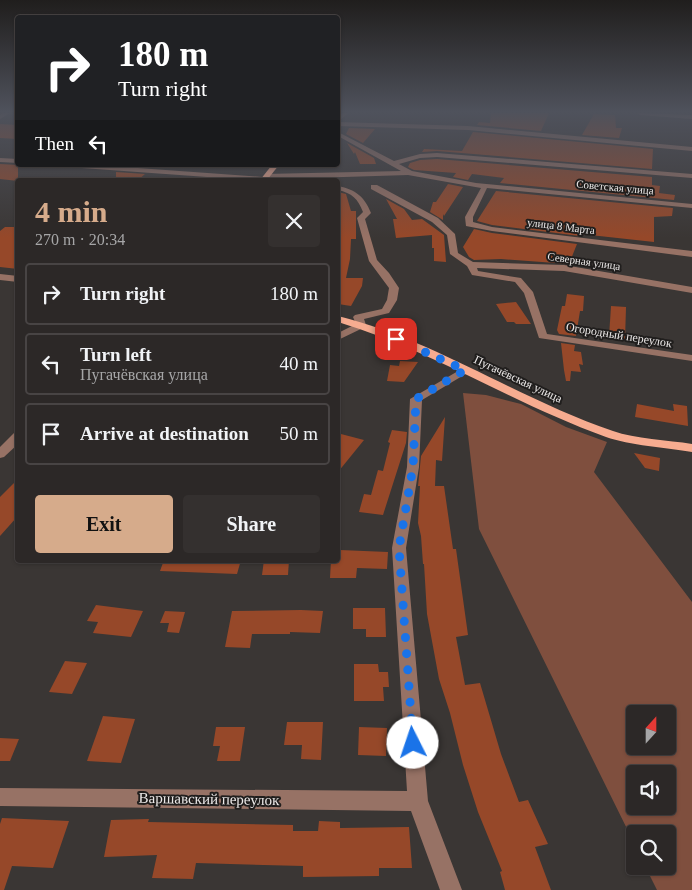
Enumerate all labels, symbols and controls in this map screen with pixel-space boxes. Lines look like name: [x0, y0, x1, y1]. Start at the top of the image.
icon: right: [35, 35, 100, 100]
text: 180 m: [118, 35, 208, 74]
text: Turn right: [118, 76, 207, 101]
icon: left: [84, 130, 112, 158]
text: Then: [35, 133, 74, 154]
street label: Советская улица: [576, 178, 654, 196]
text: 4 min: [35, 195, 108, 228]
button: close: [268, 195, 320, 247]
street label: улица 8 Марта: [527, 216, 596, 236]
text: 270 m · 20:34: [35, 231, 125, 248]
street label: Северная улица: [547, 250, 621, 272]
icon: right: [37, 280, 65, 308]
text: Turn right: [80, 283, 165, 304]
text: 180 m: [270, 283, 318, 304]
pin: [375, 318, 417, 360]
street label: Огородный переулок: [565, 320, 673, 350]
icon: arrive: [382, 325, 410, 353]
text: Turn left: [80, 344, 152, 365]
icon: left: [37, 350, 65, 378]
street label: Пугачёвская улица: [472, 352, 565, 406]
text: 40 m: [279, 353, 318, 374]
text: Пугачёвская улица: [80, 366, 208, 383]
icon: arrive: [37, 420, 65, 448]
text: Arrive at destination: [80, 423, 249, 444]
text: 50 m: [279, 423, 318, 444]
button: Exit: [35, 495, 173, 553]
button: Share: [183, 495, 320, 553]
north arrow: [626, 705, 676, 755]
map controls: [626, 705, 676, 875]
position arrow: [386, 716, 438, 768]
button: sound: [626, 765, 676, 815]
street label: Варшавский переулок: [139, 790, 280, 808]
button: search: [626, 825, 676, 875]

